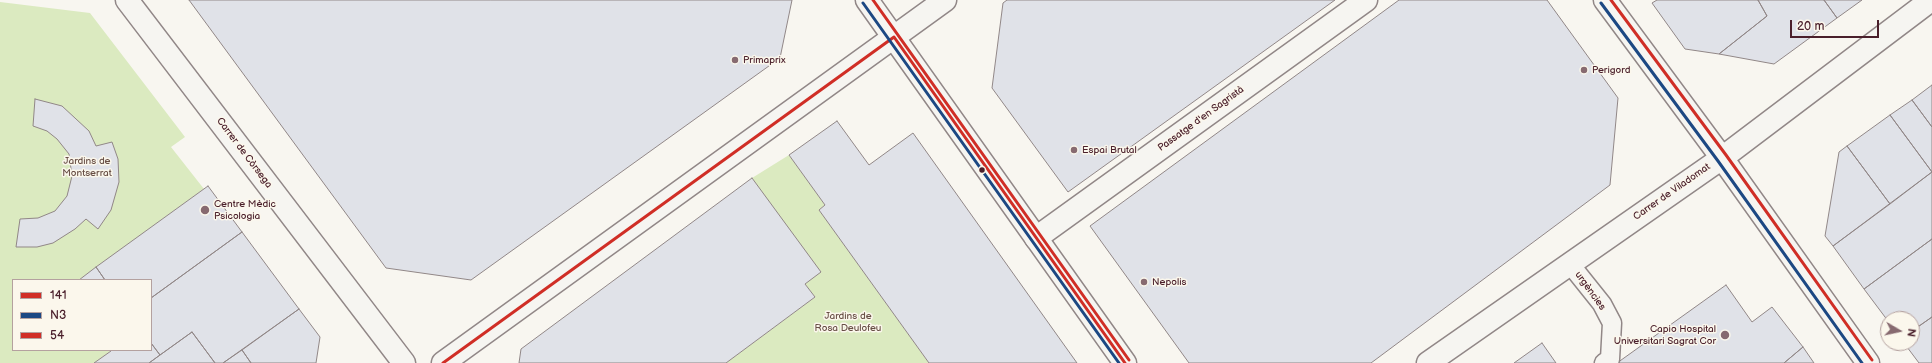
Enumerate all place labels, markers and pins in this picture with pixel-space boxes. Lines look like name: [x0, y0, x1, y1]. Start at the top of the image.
place label: Primaprix: [743, 54, 786, 66]
marker: Primaprix: [730, 55, 740, 65]
place label: Perigord: [1592, 64, 1630, 76]
marker: Perigord: [1579, 65, 1589, 75]
place label: Espai Brutal: [1082, 144, 1137, 156]
marker: Espai Brutal: [1069, 145, 1079, 155]
unlabelled marker: [977, 165, 987, 175]
place label: Centre Mèdic Psicologia: [214, 198, 276, 222]
marker: Centre Mèdic Psicologia: [199, 204, 211, 216]
place label: Nepolis: [1152, 276, 1186, 288]
marker: Nepolis: [1139, 277, 1149, 287]
place label: Capio Hospital Universitari Sagrat Cor: [1614, 323, 1716, 346]
marker: Capio Hospital Universitari Sagrat Cor: [1719, 329, 1731, 341]

